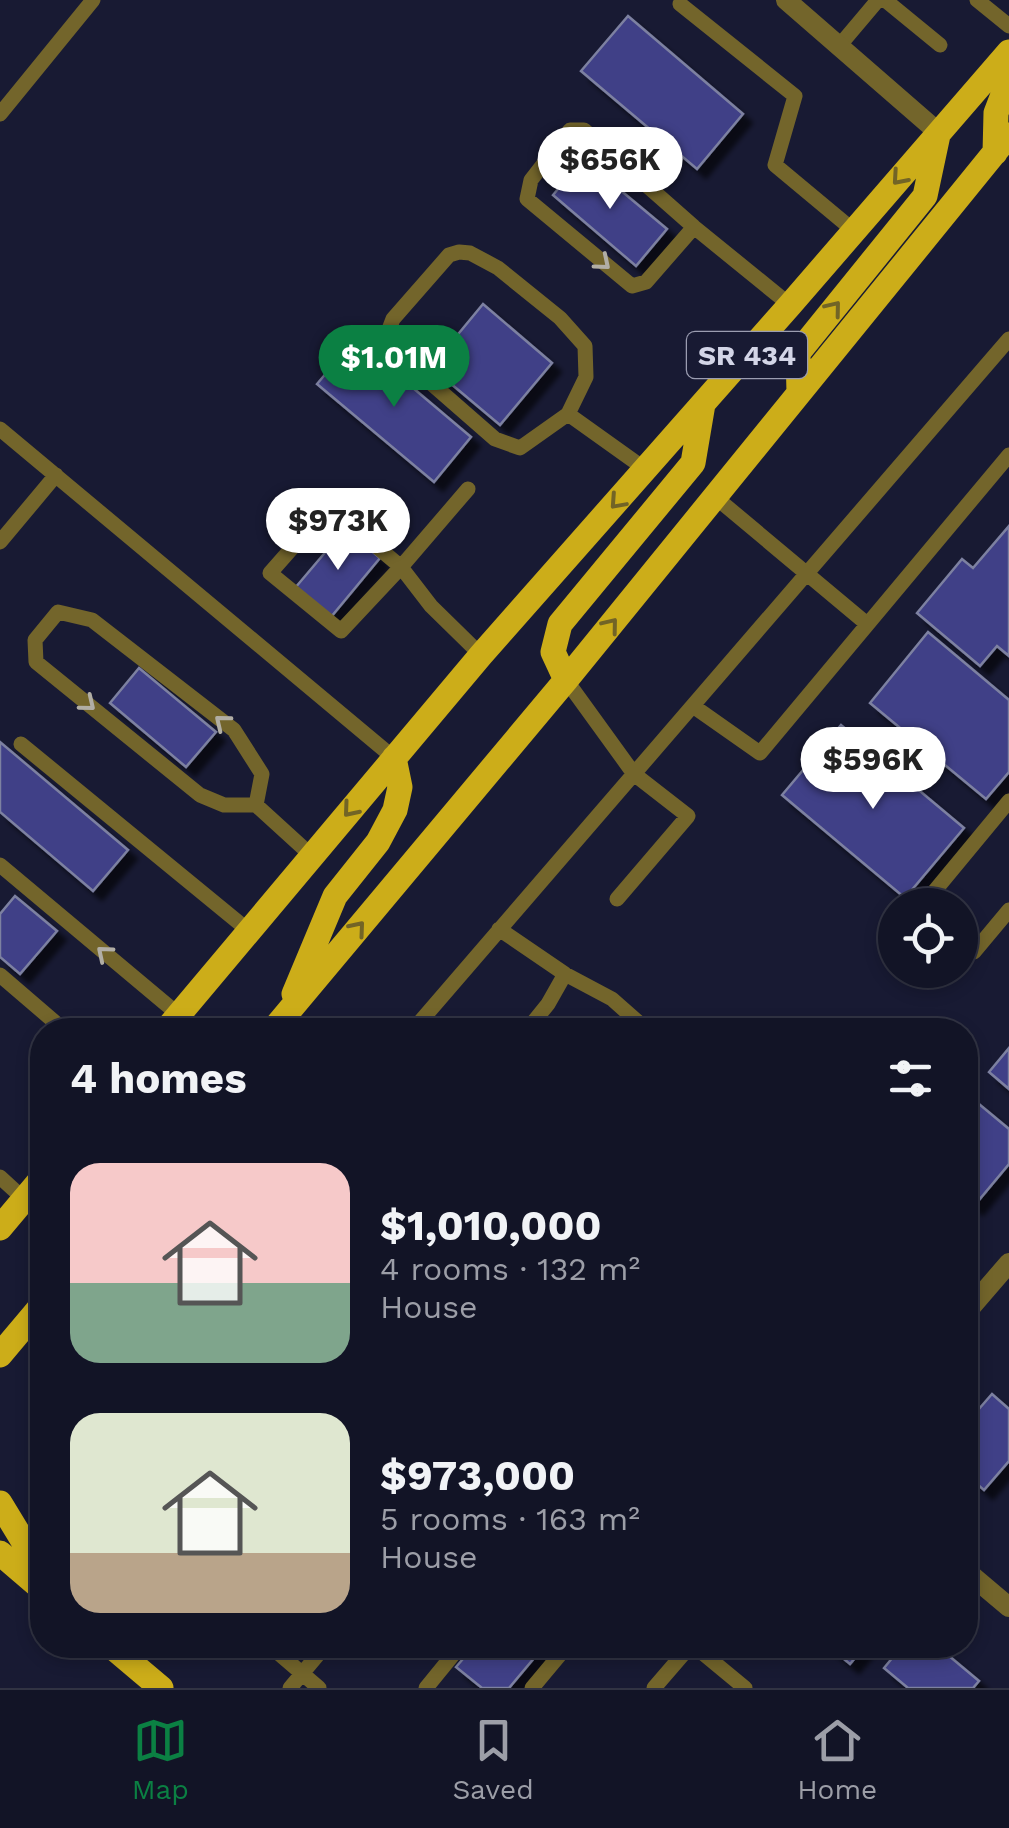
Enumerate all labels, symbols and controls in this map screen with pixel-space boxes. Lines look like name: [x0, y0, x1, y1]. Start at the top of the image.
pin: $656K: [540, 127, 680, 212]
text: $656K: [560, 140, 660, 178]
one-way arrow: [893, 166, 911, 185]
one-way arrow: [592, 251, 610, 269]
one-way arrow: [822, 302, 840, 320]
pin: $1.01M: [313, 325, 475, 410]
road number: SR 434: [687, 332, 807, 378]
text: $1.01M: [341, 338, 447, 376]
pin: $973K: [268, 488, 408, 573]
one-way arrow: [610, 490, 628, 509]
text: $973K: [288, 501, 388, 539]
one-way arrow: [599, 618, 617, 636]
one-way arrow: [77, 692, 95, 710]
one-way arrow: [216, 716, 234, 734]
pin: $596K: [803, 727, 943, 812]
text: $596K: [823, 740, 923, 778]
one-way arrow: [344, 799, 362, 817]
map controls: [878, 888, 978, 988]
button: locate: [878, 888, 978, 988]
one-way arrow: [346, 922, 364, 940]
one-way arrow: [98, 946, 116, 964]
icon: filters: [883, 1051, 938, 1106]
text: 4 homes: [70, 1054, 247, 1103]
text: $1,010,000: [380, 1201, 602, 1250]
icon: home: [150, 1203, 270, 1323]
text: 4 rooms · 132 m²: [380, 1250, 640, 1288]
text: House: [380, 1288, 478, 1326]
text: $973,000: [380, 1451, 575, 1500]
icon: home: [150, 1453, 270, 1573]
text: 5 rooms · 163 m²: [380, 1500, 640, 1538]
text: House: [380, 1538, 478, 1576]
tab: Map: [132, 1713, 189, 1806]
tab: Saved: [452, 1713, 534, 1806]
tab: Home: [797, 1713, 877, 1806]

